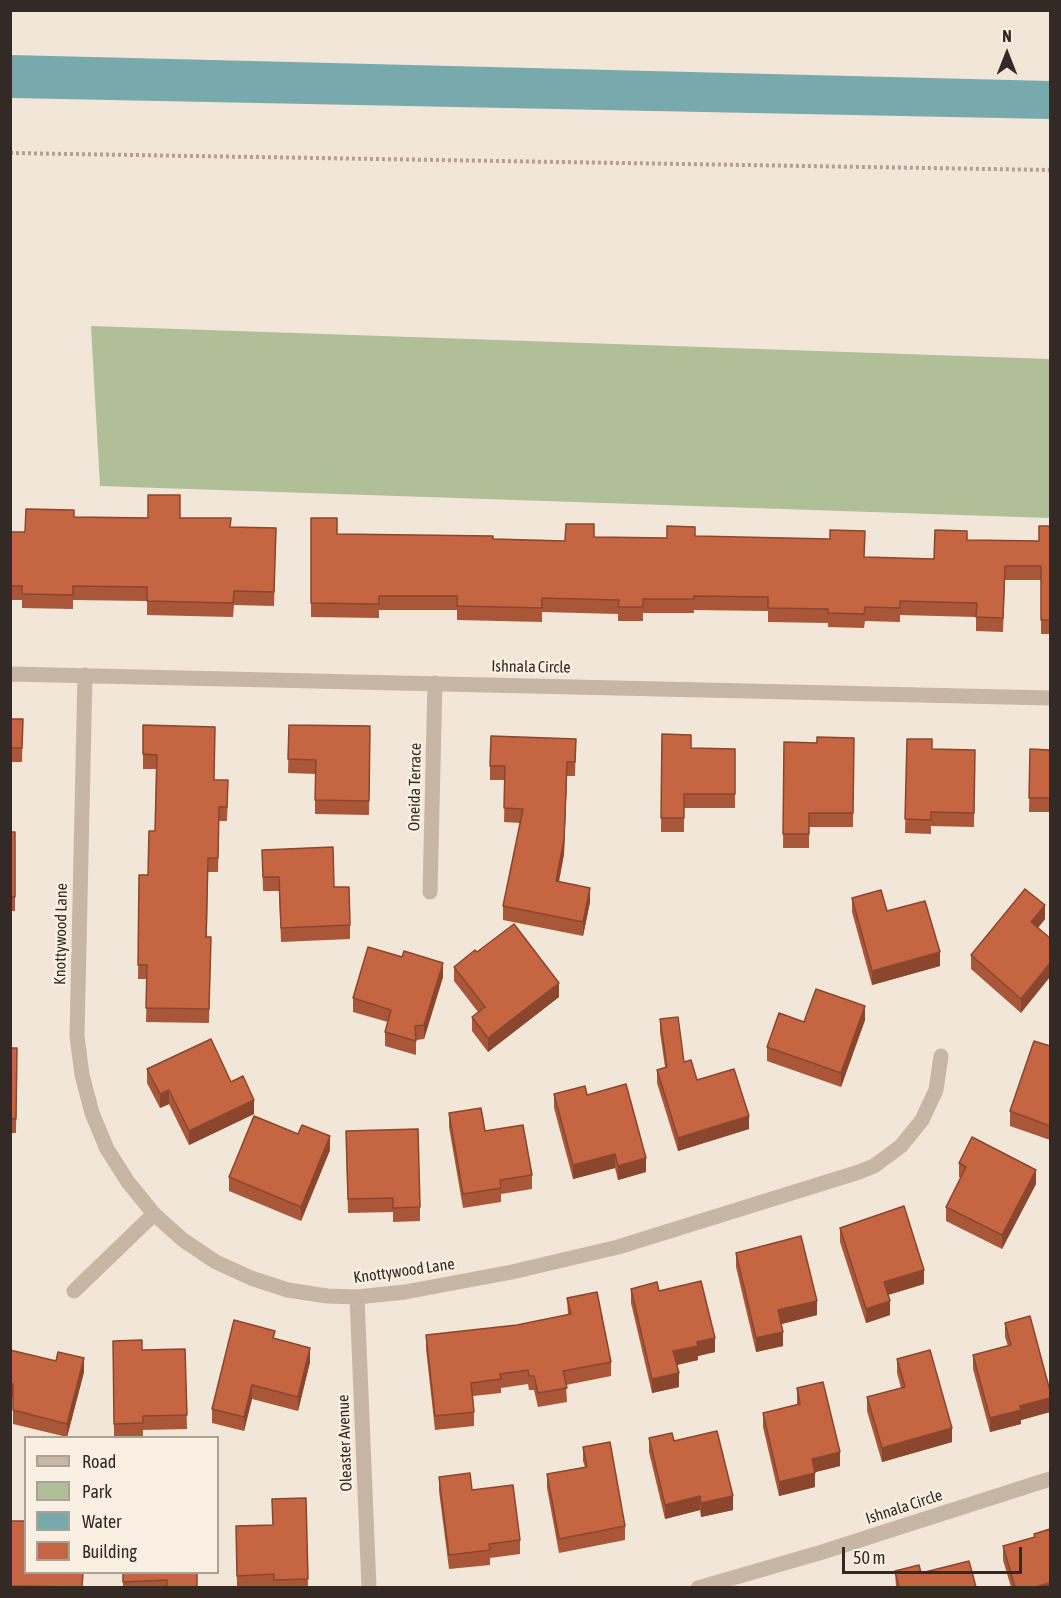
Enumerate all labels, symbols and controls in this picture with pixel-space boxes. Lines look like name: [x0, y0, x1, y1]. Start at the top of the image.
north arrow: [977, 24, 1037, 84]
text: N: [1002, 27, 1012, 45]
street label: Ishnala Circle: [491, 657, 571, 677]
street label: Oneida Terrace: [405, 743, 425, 831]
street label: Knottywood Lane: [51, 883, 71, 985]
street label: Knottywood Lane: [352, 1254, 456, 1288]
street label: Oleaster Avenue: [334, 1394, 356, 1492]
legend: [24, 1436, 219, 1574]
text: Road: [82, 1451, 116, 1472]
text: Park: [82, 1481, 112, 1502]
street label: Ishnala Circle: [863, 1486, 945, 1528]
text: Water: [82, 1511, 121, 1532]
scale bar: [845, 1535, 1025, 1573]
text: Building: [82, 1541, 137, 1562]
text: 50 m: [853, 1547, 885, 1568]

